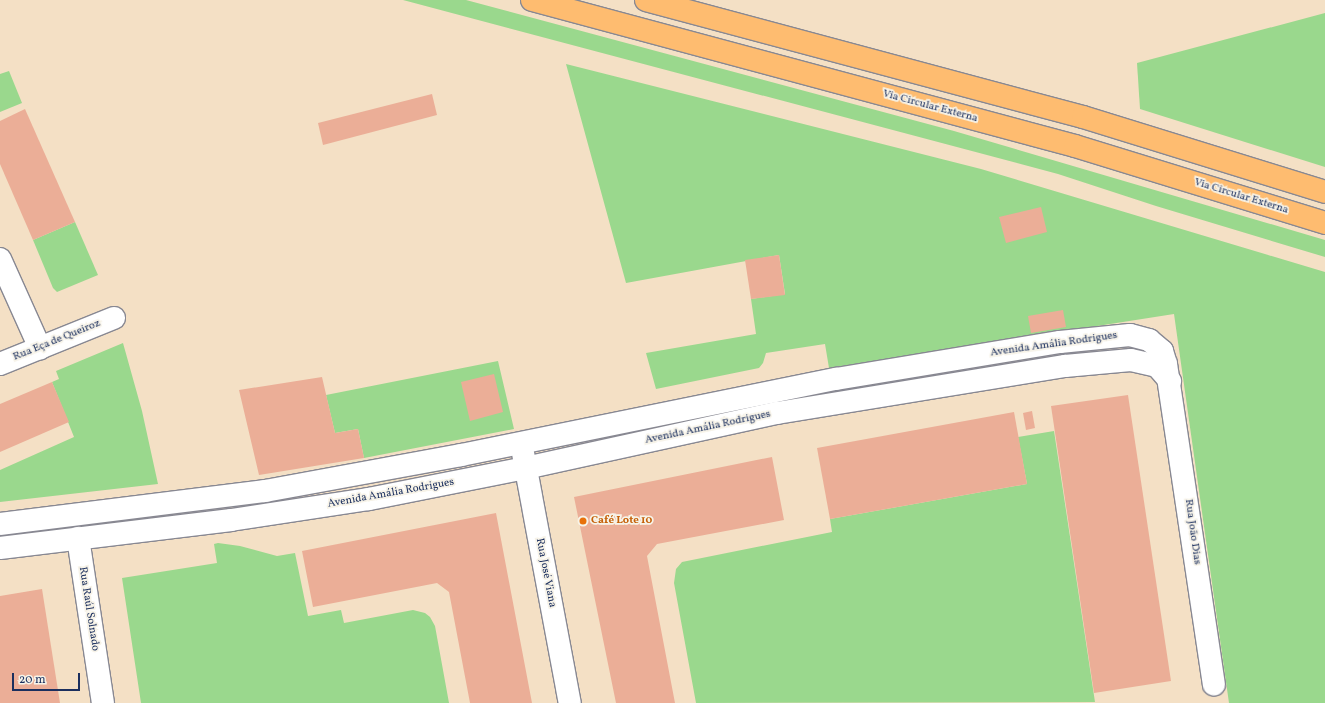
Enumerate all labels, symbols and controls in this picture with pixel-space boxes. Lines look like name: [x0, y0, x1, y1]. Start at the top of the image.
street label: Via Circular Externa: [881, 88, 979, 126]
street label: Via Circular Externa: [1192, 176, 1290, 218]
street label: Rua Eça de Queiroz: [11, 317, 103, 365]
street label: Avenida Amália Rodrigues: [990, 330, 1118, 360]
street label: Avenida Amália Rodrigues: [644, 408, 772, 448]
street label: Avenida Amália Rodrigues: [327, 476, 455, 512]
street label: Rua João Dias: [1181, 498, 1203, 566]
place label: Café Lote 10: [591, 514, 652, 528]
marker: Café Lote 10: [578, 516, 588, 526]
street label: Rua José Viana: [532, 537, 558, 609]
street label: Rua Raúl Solnado: [75, 566, 101, 652]
scale bar: [14, 665, 82, 691]
text: 20 m: [19, 672, 46, 688]

